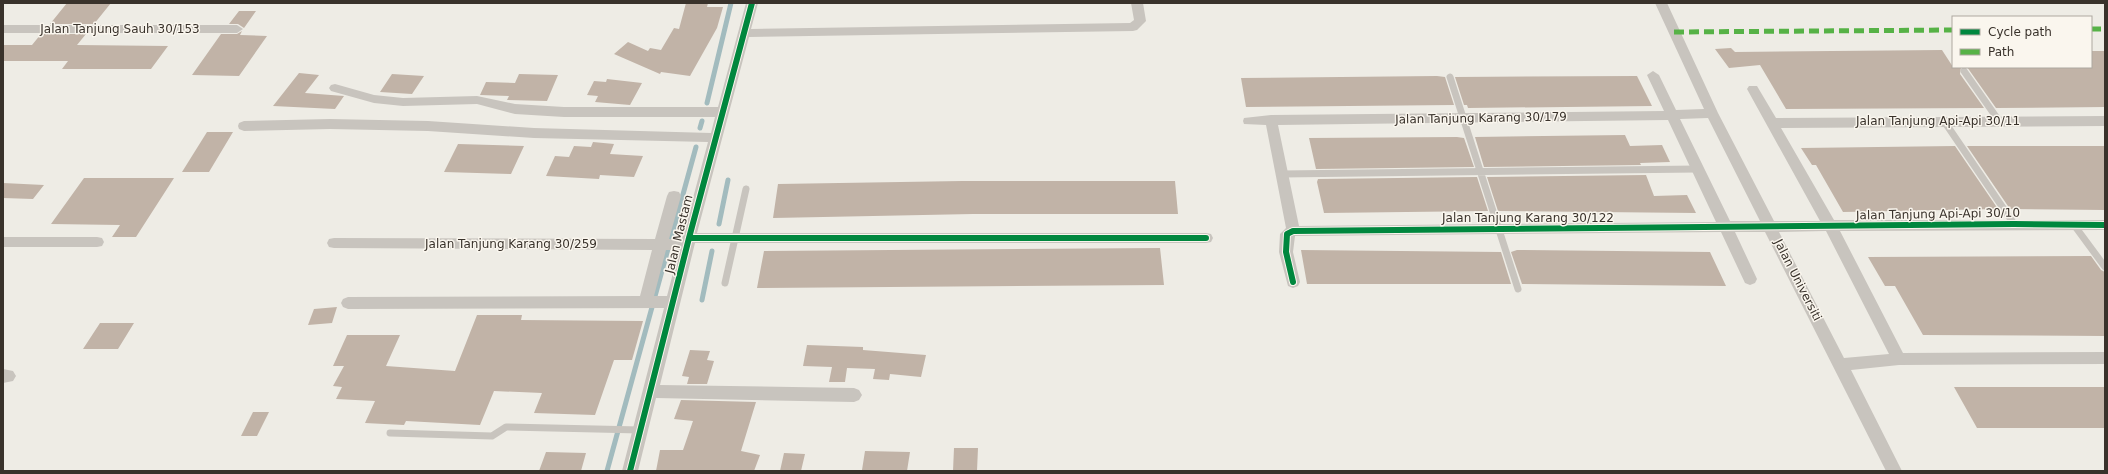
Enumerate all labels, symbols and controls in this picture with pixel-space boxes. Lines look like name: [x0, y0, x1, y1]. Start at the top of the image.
legend: [1952, 16, 2092, 68]
street label: Jalan Tanjung Sauh 30/153: [39, 22, 200, 36]
text: Cycle path: [1988, 25, 2052, 39]
text: Path: [1988, 45, 2014, 59]
street label: Jalan Tanjung Karang 30/179: [1394, 110, 1567, 127]
street label: Jalan Tanjung Api-Api 30/11: [1855, 114, 2020, 128]
street label: Jalan Mastam: [662, 193, 696, 276]
street label: Jalan Tanjung Api-Api 30/10: [1855, 206, 2020, 222]
street label: Jalan Tanjung Karang 30/122: [1441, 211, 1614, 225]
street label: Jalan Universiti: [1771, 236, 1825, 323]
street label: Jalan Tanjung Karang 30/259: [424, 237, 597, 251]

